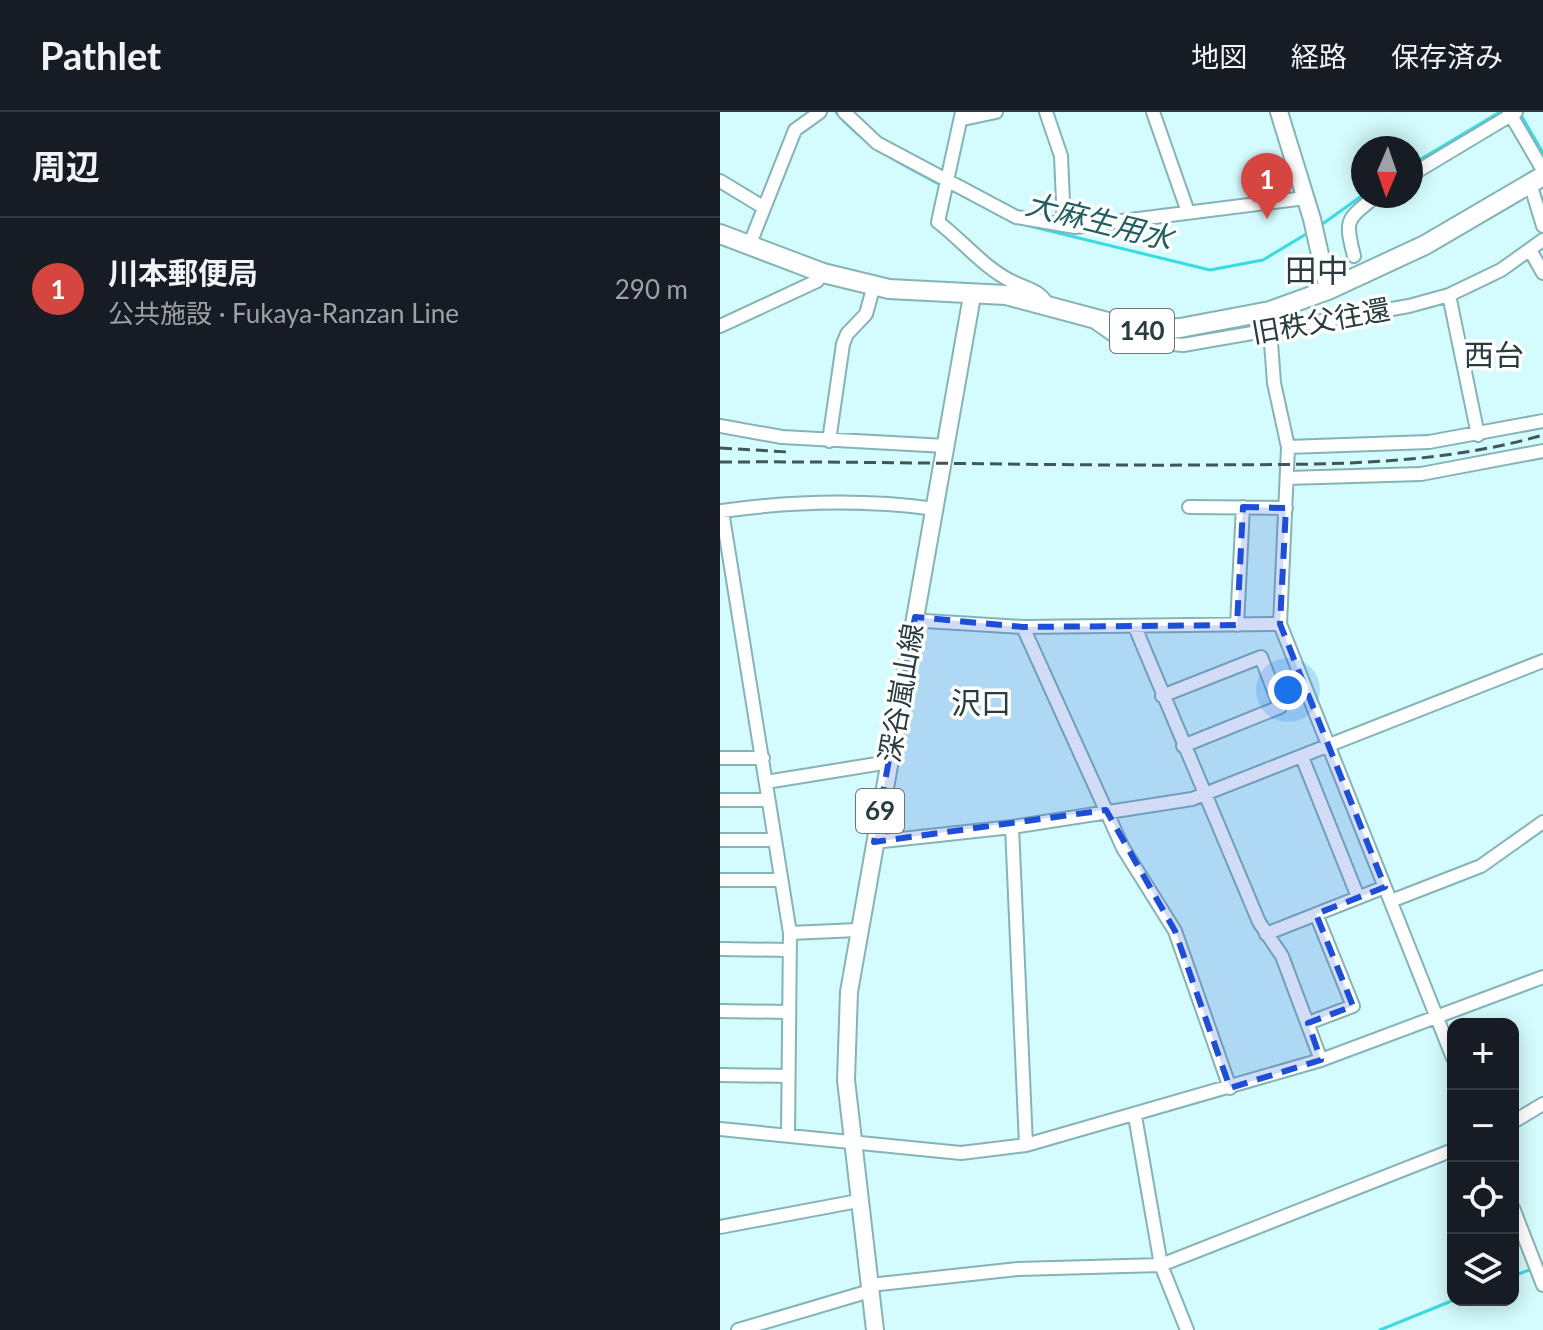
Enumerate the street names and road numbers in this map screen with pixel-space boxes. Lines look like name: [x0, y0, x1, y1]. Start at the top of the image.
street label: 旧秩父往還: [1249, 291, 1393, 349]
road number: 140: [1110, 309, 1174, 353]
street label: 深谷嵐山線: [871, 621, 929, 765]
road number: 69: [856, 789, 904, 833]

